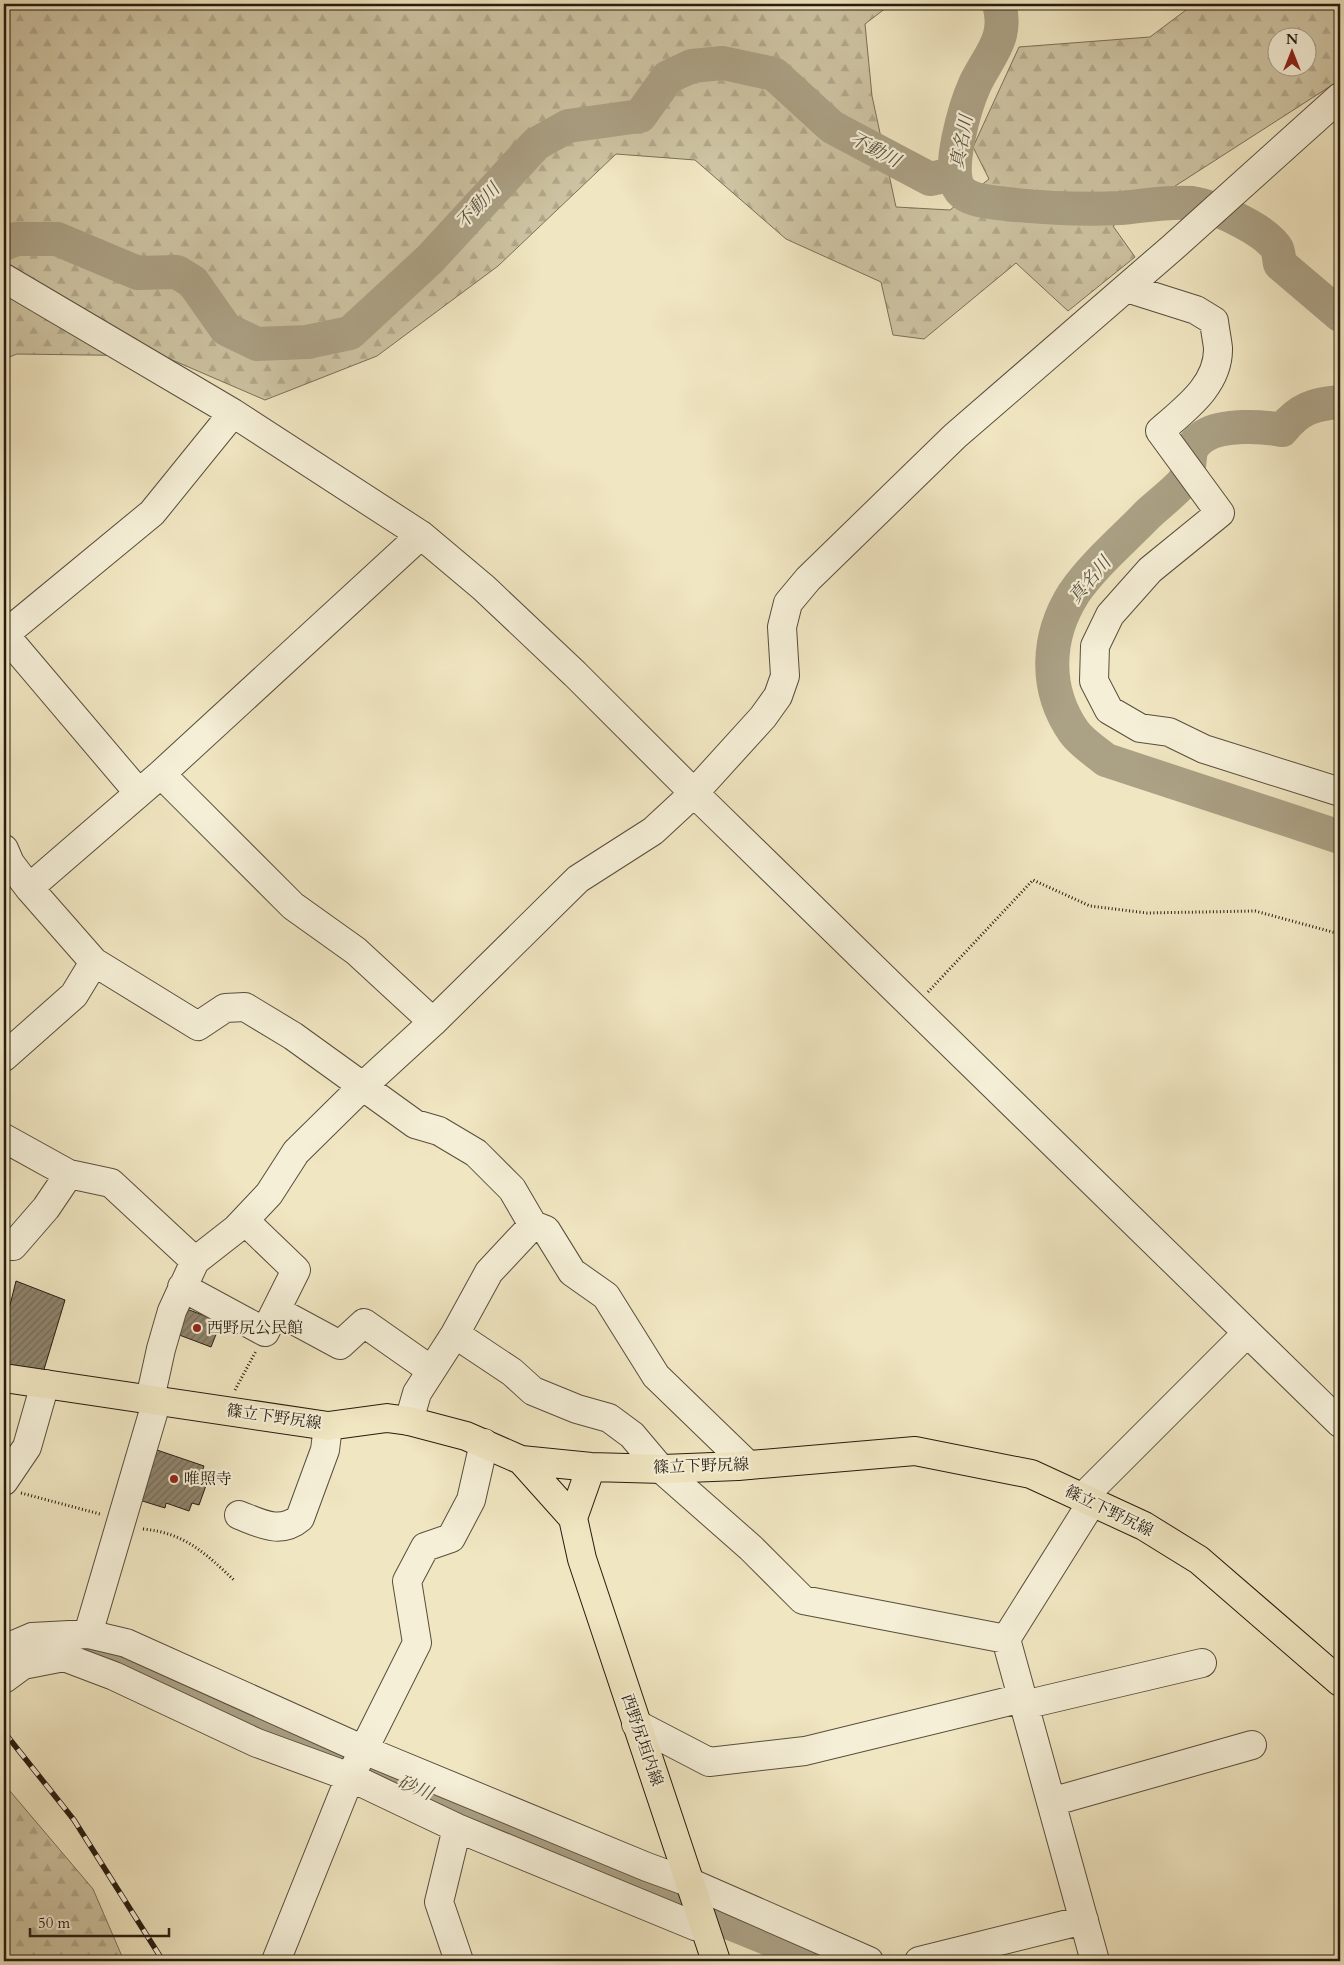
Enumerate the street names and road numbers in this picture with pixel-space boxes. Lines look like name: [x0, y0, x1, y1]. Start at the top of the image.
street label: 篠立下野尻線: [225, 1399, 323, 1435]
street label: 篠立下野尻線: [653, 1453, 749, 1479]
street label: 篠立下野尻線: [1061, 1480, 1157, 1542]
street label: 西野尻垣内線: [616, 1691, 668, 1789]

